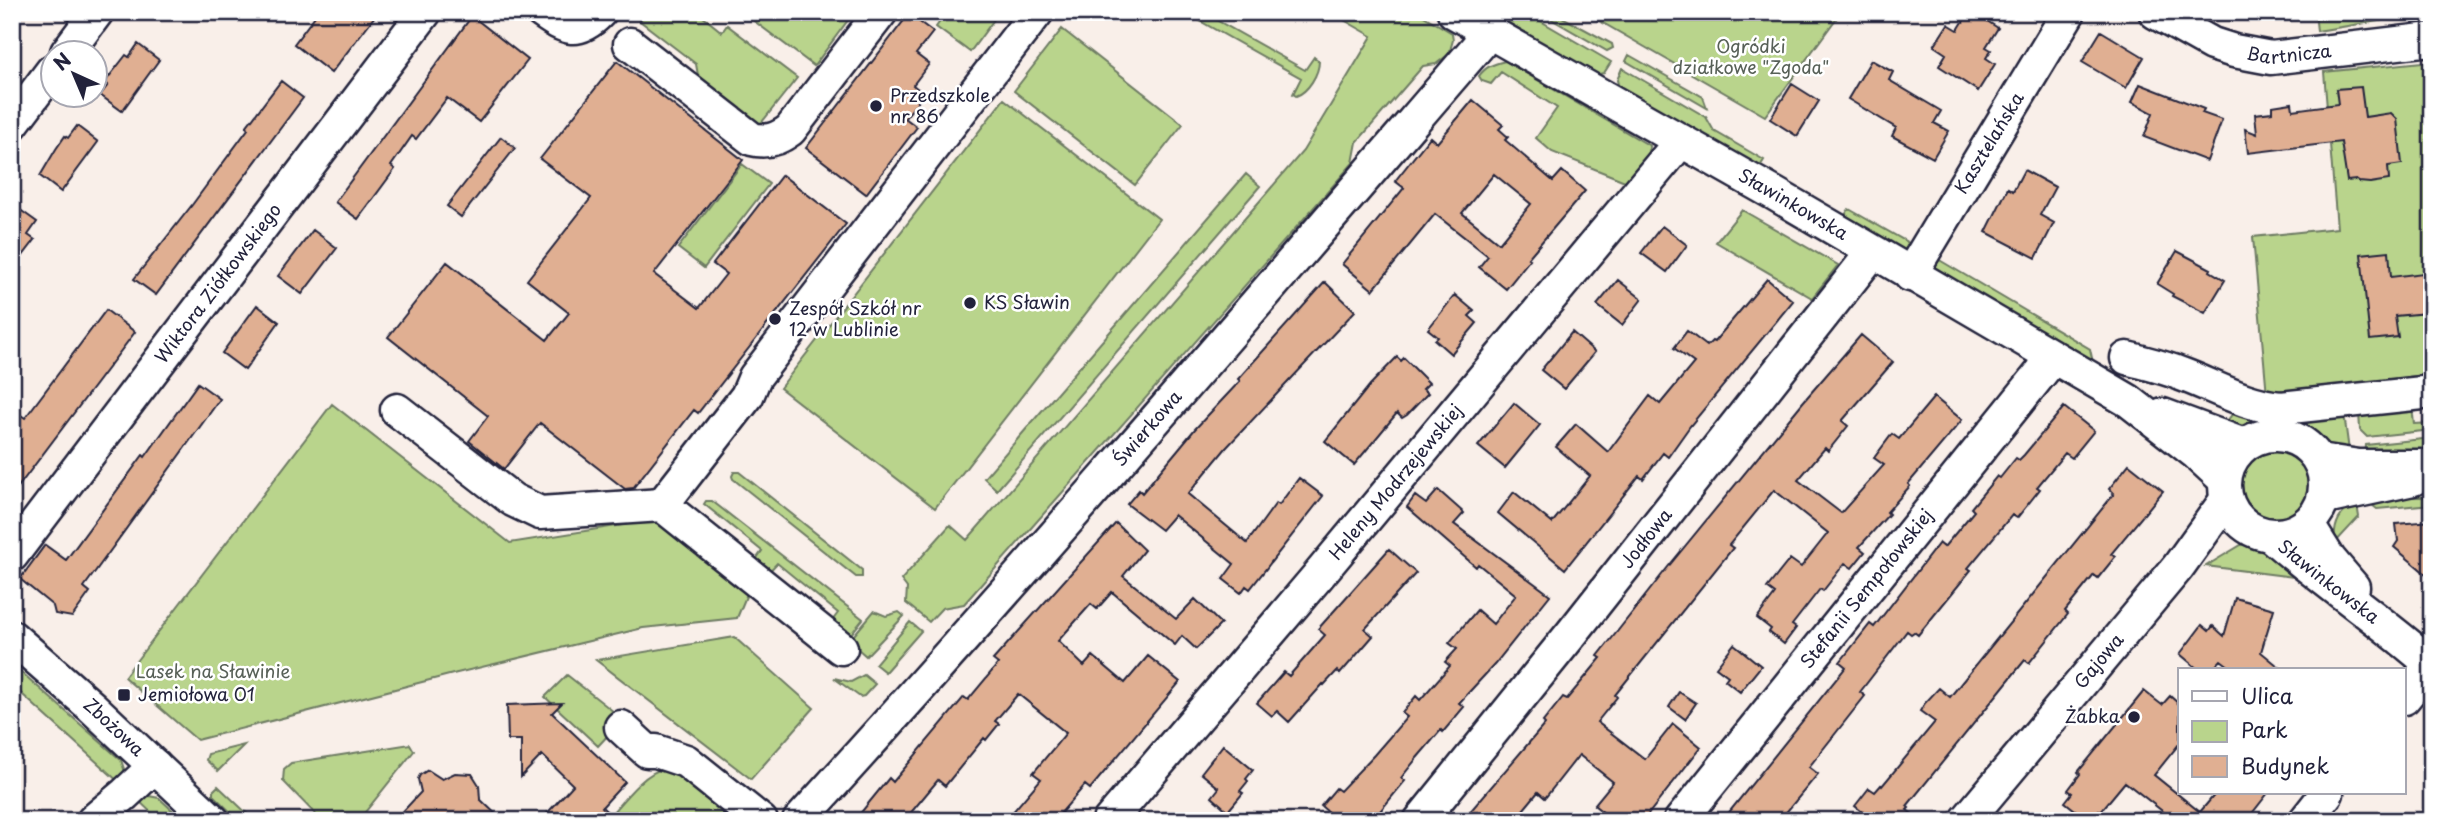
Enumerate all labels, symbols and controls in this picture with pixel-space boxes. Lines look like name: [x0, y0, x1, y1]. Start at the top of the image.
park label: Ogródki działkowe "Zgoda": [1673, 32, 1829, 80]
street label: Bartnicza: [2244, 36, 2333, 70]
north arrow: [38, 38, 108, 108]
text: N: [46, 46, 77, 76]
place label: Przedszkole nr 86: [890, 81, 990, 129]
street label: Kasztelańska: [1947, 86, 2030, 199]
marker: Przedszkole nr 86: [868, 98, 884, 114]
street label: Sławinkowska: [1734, 161, 1854, 246]
street label: Wiktora Ziółkowskiego: [147, 197, 287, 368]
place label: KS Sławin: [984, 288, 1070, 315]
place label: Zespół Szkół nr 12 w Lublinie: [789, 294, 922, 342]
marker: KS Sławin: [962, 295, 978, 311]
marker: Zespół Szkół nr 12 w Lublinie: [767, 311, 783, 327]
street label: Świerkowa: [1106, 383, 1188, 472]
street label: Heleny Modrzejewskiej: [1322, 397, 1468, 565]
street label: Jodłowa: [1613, 501, 1678, 573]
street label: Stefanii Sempołowskiej: [1793, 502, 1939, 674]
street label: Sławinkowska: [2273, 532, 2387, 630]
street label: Gajowa: [2067, 626, 2130, 694]
park label: Lasek na Sławinie: [136, 657, 290, 684]
legend: [2178, 668, 2406, 794]
text: Ulica: [2241, 679, 2294, 711]
place label: Jemiołowa 01: [138, 680, 255, 707]
marker: Jemiołowa 01: [116, 687, 132, 703]
street label: Zbożowa: [78, 691, 152, 762]
place label: Żabka: [2065, 702, 2121, 729]
marker: Żabka: [2126, 709, 2142, 725]
text: Park: [2241, 713, 2288, 745]
text: Budynek: [2241, 749, 2330, 781]

